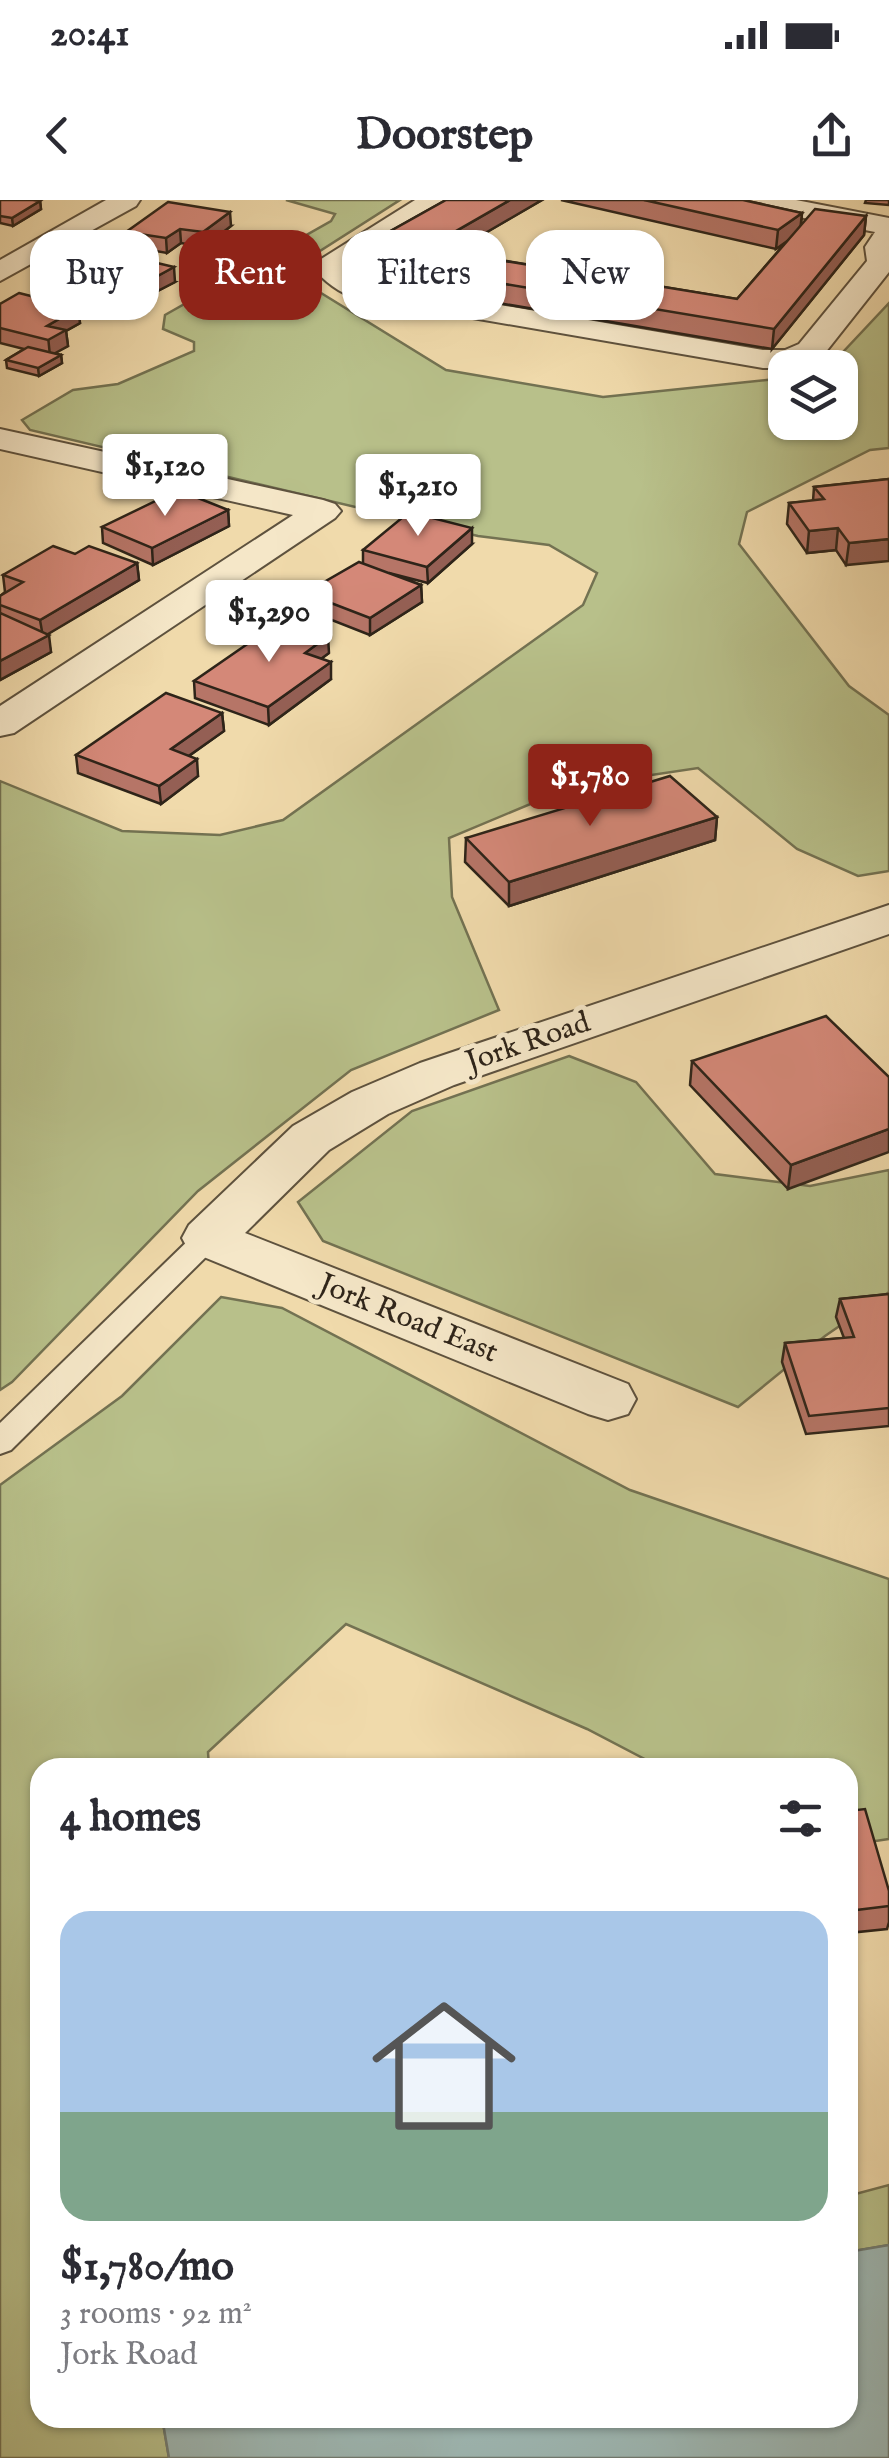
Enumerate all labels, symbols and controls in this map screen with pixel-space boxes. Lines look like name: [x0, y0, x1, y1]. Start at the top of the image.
text: 20:41: [50, 11, 129, 59]
text: Doorstep: [356, 107, 533, 164]
icon: back: [30, 108, 85, 163]
icon: share: [804, 108, 859, 163]
chip: Buy: [30, 230, 159, 320]
chip: Rent: [179, 230, 322, 320]
chip: Filters: [342, 230, 506, 320]
chip: New: [526, 230, 664, 320]
map controls: [768, 350, 858, 440]
button: layers: [768, 350, 858, 440]
pin: $1,120: [84, 434, 246, 519]
text: $1,120: [125, 446, 205, 487]
pin: $1,210: [337, 454, 499, 539]
text: $1,210: [378, 466, 458, 507]
pin: $1,290: [188, 580, 350, 665]
text: $1,290: [228, 592, 310, 633]
pin: $1,780: [509, 744, 671, 829]
text: $1,780: [550, 756, 630, 797]
street label: Jork Road: [458, 1004, 596, 1083]
street label: Jork Road East: [310, 1265, 503, 1372]
icon: filters: [773, 1791, 828, 1846]
text: 4 homes: [60, 1792, 201, 1845]
icon: home: [354, 1976, 534, 2156]
text: $1,780/mo: [60, 2241, 234, 2294]
text: 3 rooms · 92 m²: [60, 2294, 252, 2335]
text: Jork Road: [60, 2335, 197, 2376]

